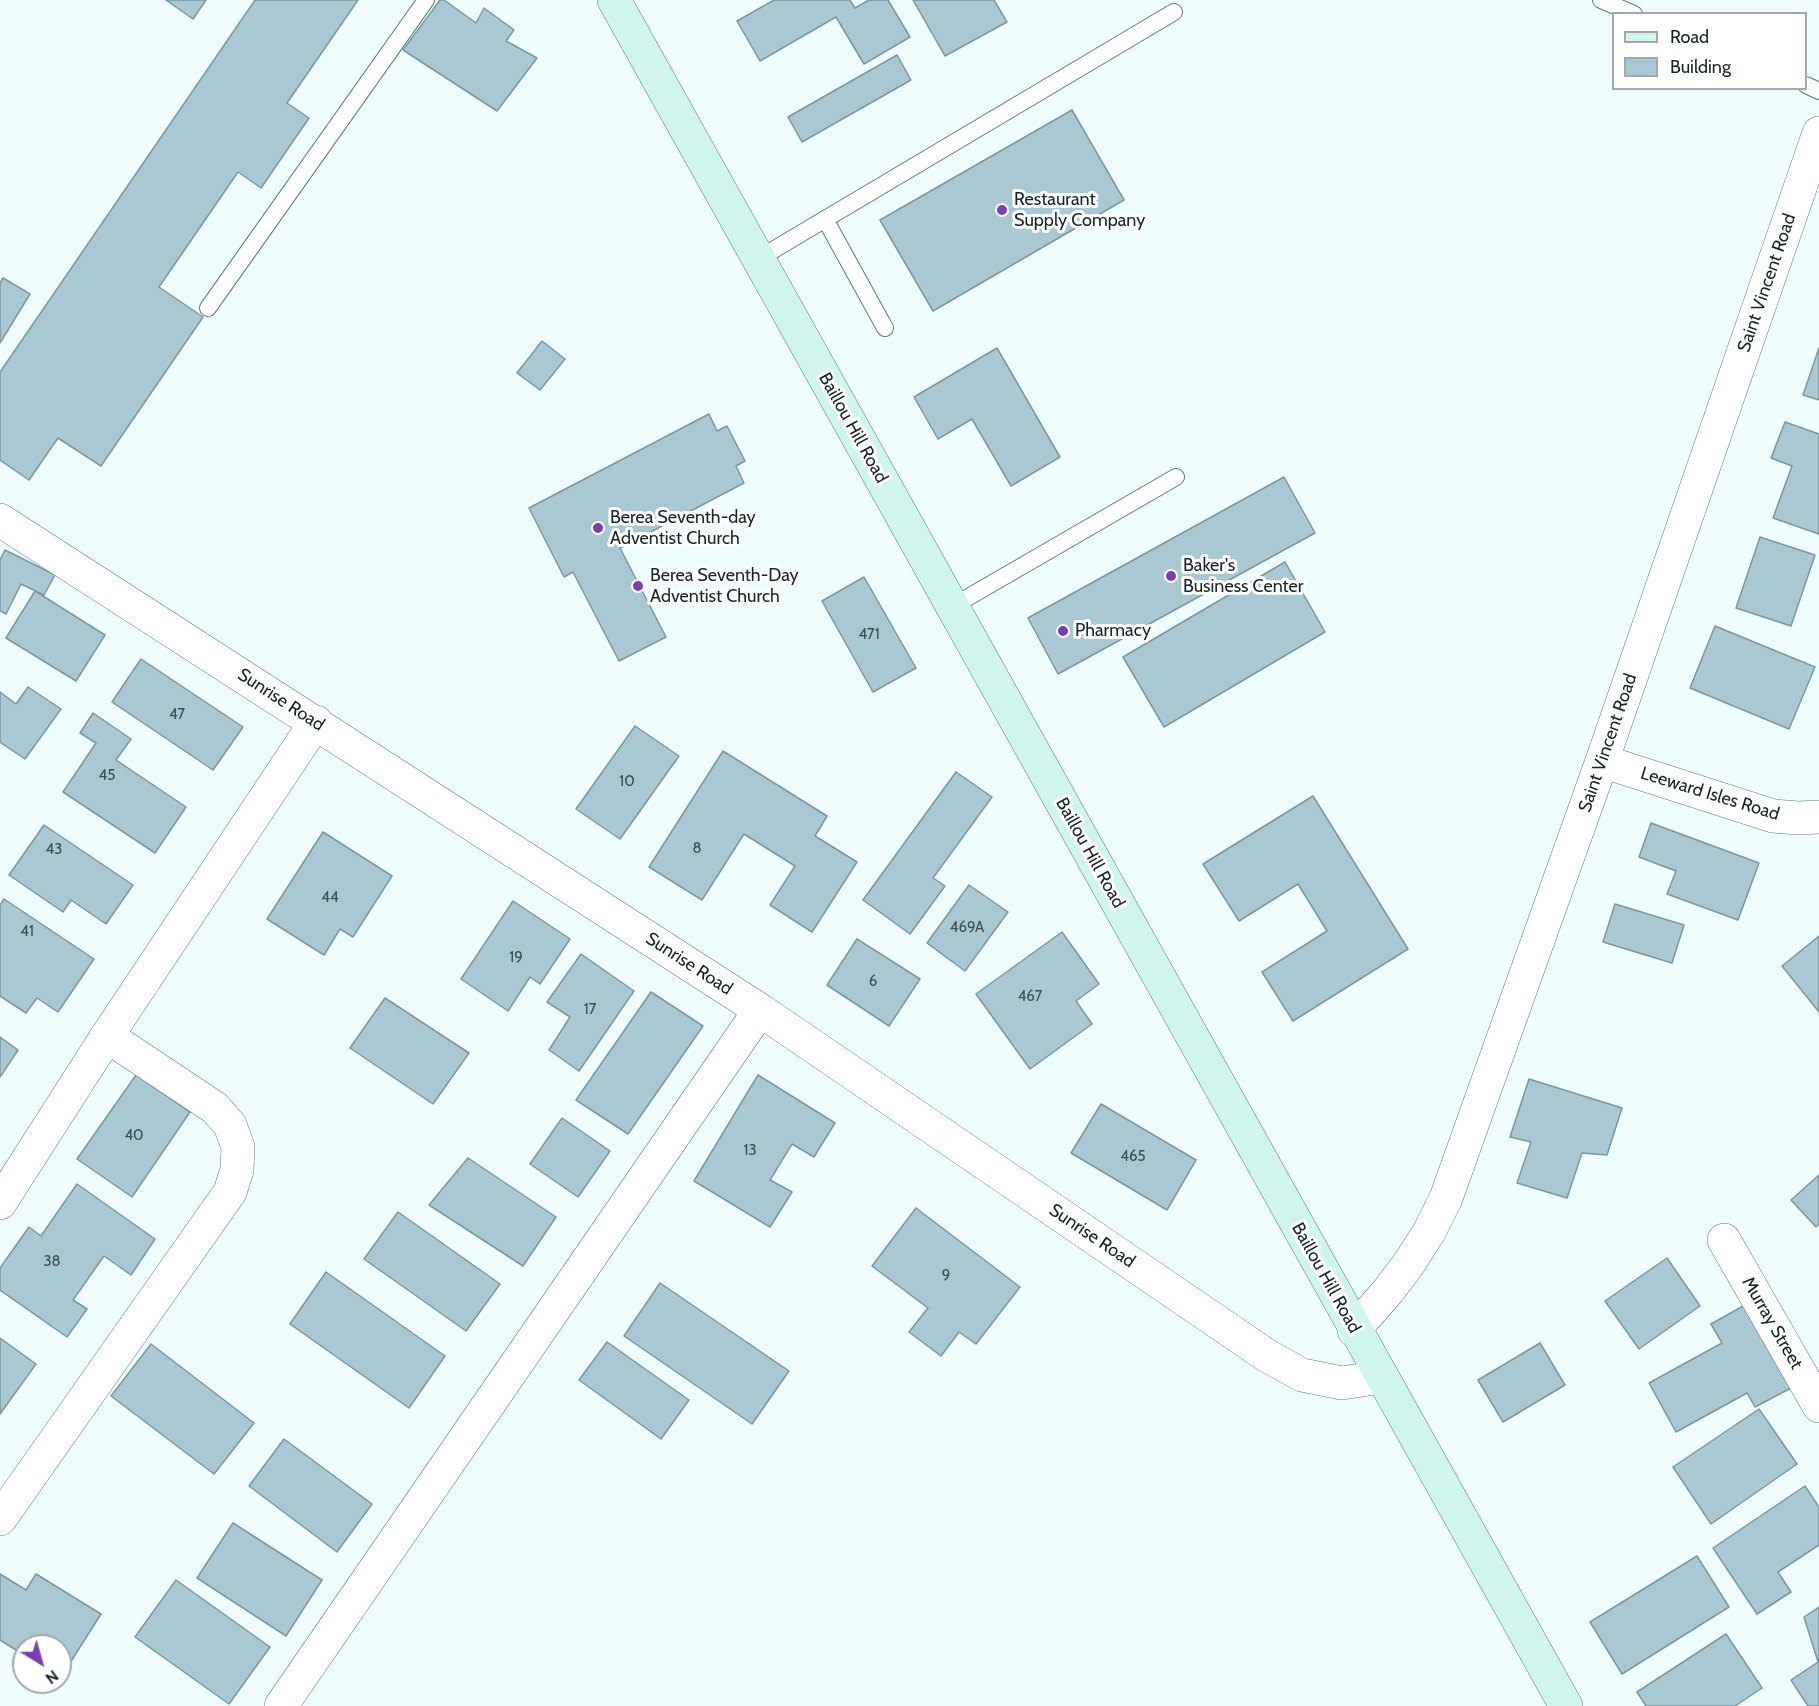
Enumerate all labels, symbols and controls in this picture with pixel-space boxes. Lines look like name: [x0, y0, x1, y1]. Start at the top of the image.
legend: [1612, 12, 1807, 90]
text: Road: [1670, 26, 1709, 48]
text: Building: [1670, 56, 1731, 78]
place label: Restaurant Supply Company: [1014, 189, 1145, 232]
marker: Restaurant Supply Company: [995, 203, 1009, 217]
street label: Saint Vincent Road: [1733, 211, 1801, 355]
street label: Baillou Hill Road: [814, 369, 892, 487]
place label: Berea Seventh-day Adventist Church: [610, 507, 756, 550]
marker: Berea Seventh-day Adventist Church: [591, 521, 605, 535]
place label: Baker's Business Center: [1183, 555, 1303, 598]
place label: Berea Seventh-Day Adventist Church: [650, 565, 799, 608]
marker: Baker's Business Center: [1164, 569, 1178, 583]
marker: Berea Seventh-Day Adventist Church: [631, 579, 645, 593]
place label: Pharmacy: [1075, 620, 1151, 642]
marker: Pharmacy: [1056, 624, 1070, 638]
house number: 471: [858, 626, 880, 644]
street label: Sunrise Road: [234, 664, 328, 736]
street label: Saint Vincent Road: [1574, 671, 1642, 815]
house number: 47: [169, 706, 185, 724]
street label: Leeward Isles Road: [1638, 763, 1782, 825]
house number: 45: [99, 767, 115, 785]
house number: 10: [619, 773, 635, 791]
street label: Baillou Hill Road: [1051, 794, 1129, 912]
house number: 8: [692, 840, 702, 858]
house number: 43: [46, 841, 62, 859]
house number: 44: [321, 889, 339, 907]
house number: 469A: [950, 919, 984, 937]
house number: 41: [20, 923, 34, 941]
street label: Sunrise Road: [642, 928, 736, 1000]
house number: 19: [509, 949, 523, 967]
house number: 6: [869, 973, 877, 991]
house number: 467: [1018, 988, 1042, 1006]
house number: 17: [584, 1001, 596, 1019]
house number: 40: [124, 1127, 144, 1145]
house number: 13: [743, 1142, 757, 1160]
house number: 465: [1120, 1148, 1146, 1166]
street label: Sunrise Road: [1045, 1199, 1139, 1273]
street label: Baillou Hill Road: [1287, 1219, 1365, 1337]
house number: 38: [43, 1253, 61, 1271]
house number: 9: [942, 1267, 950, 1285]
street label: Murray Street: [1737, 1273, 1807, 1373]
north arrow: [12, 1634, 72, 1694]
text: N: [42, 1666, 62, 1688]

